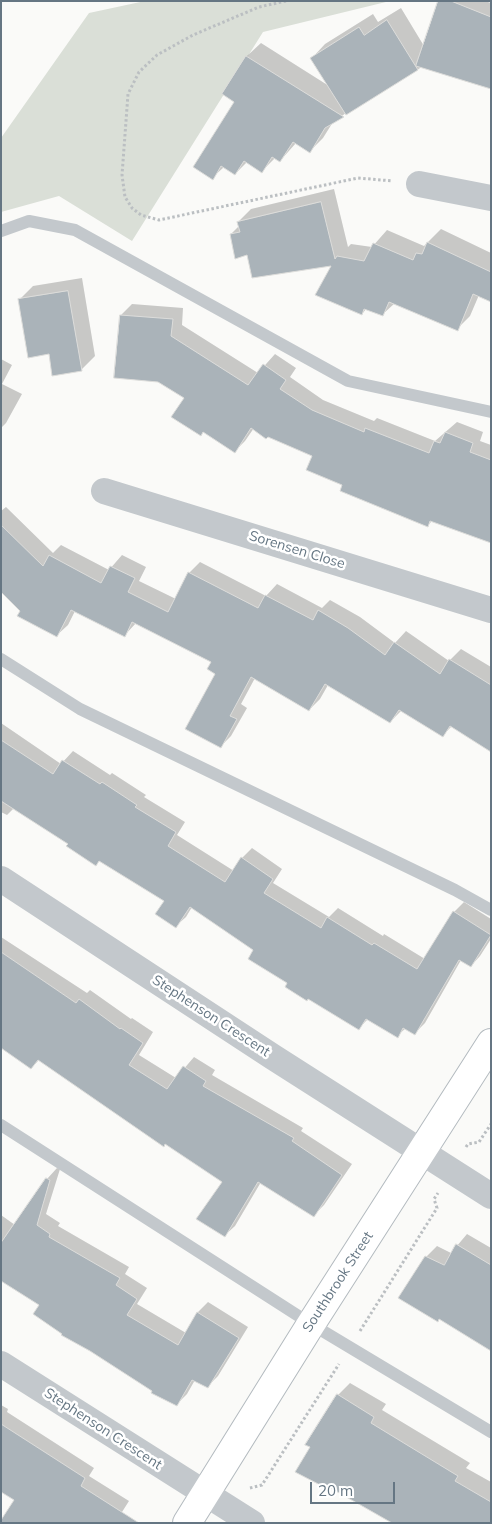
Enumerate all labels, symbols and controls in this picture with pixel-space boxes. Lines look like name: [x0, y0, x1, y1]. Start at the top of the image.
street label: Sorensen Close: [247, 527, 347, 573]
street label: Stephenson Crescent: [149, 972, 273, 1060]
street label: Southbrook Street: [299, 1228, 377, 1336]
street label: Stephenson Crescent: [41, 1385, 165, 1473]
scale bar: [312, 1472, 397, 1504]
text: 20 m: [318, 1481, 353, 1500]

